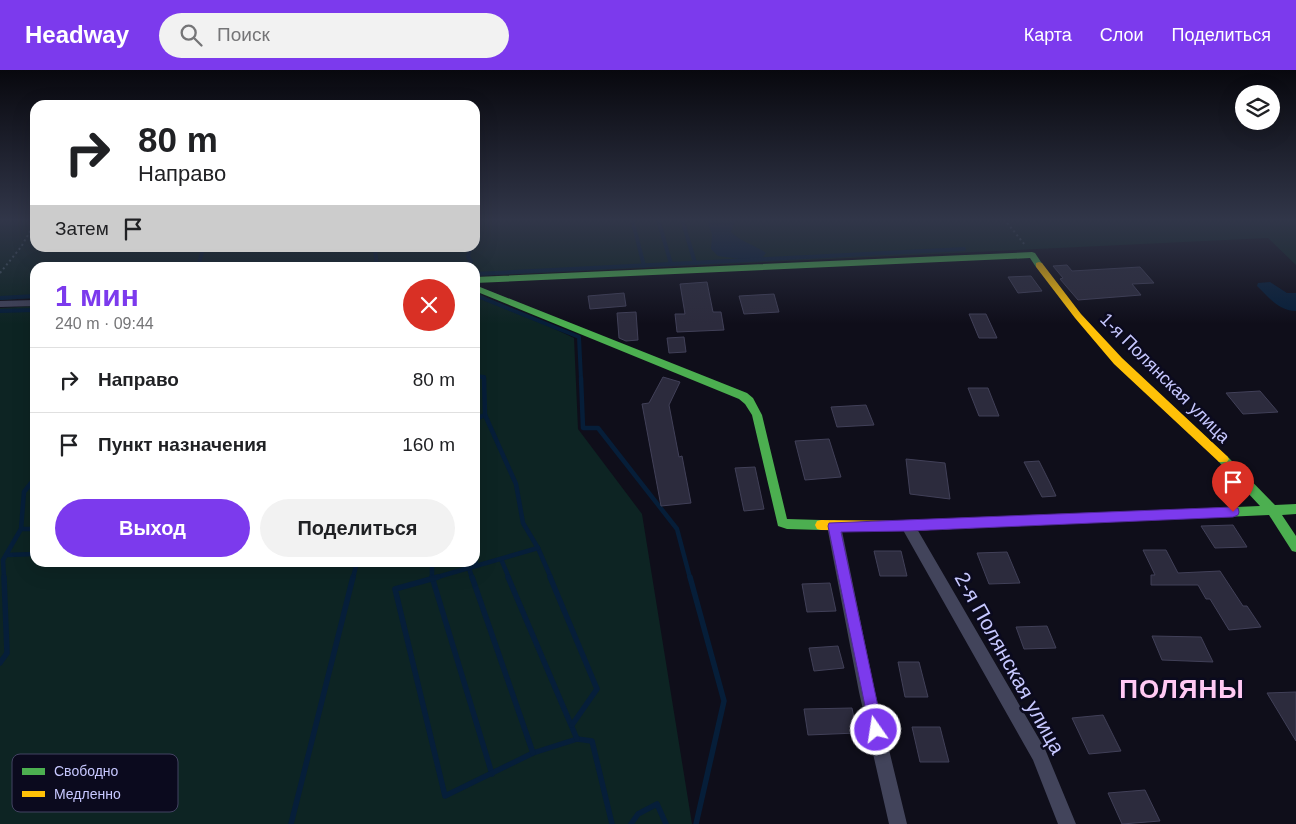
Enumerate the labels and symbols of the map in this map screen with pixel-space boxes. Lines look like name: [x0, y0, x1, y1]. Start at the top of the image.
street label: 1-я Полянская улица: [1096, 309, 1235, 448]
pin: [1212, 461, 1254, 512]
street label: 2-я Полянская улица: [950, 568, 1070, 758]
district label: ПОЛЯНЫ: [1119, 674, 1245, 704]
position arrow: [849, 703, 901, 755]
legend: [12, 754, 178, 812]
text: Свободно: [54, 763, 119, 779]
text: Медленно: [54, 786, 121, 802]

